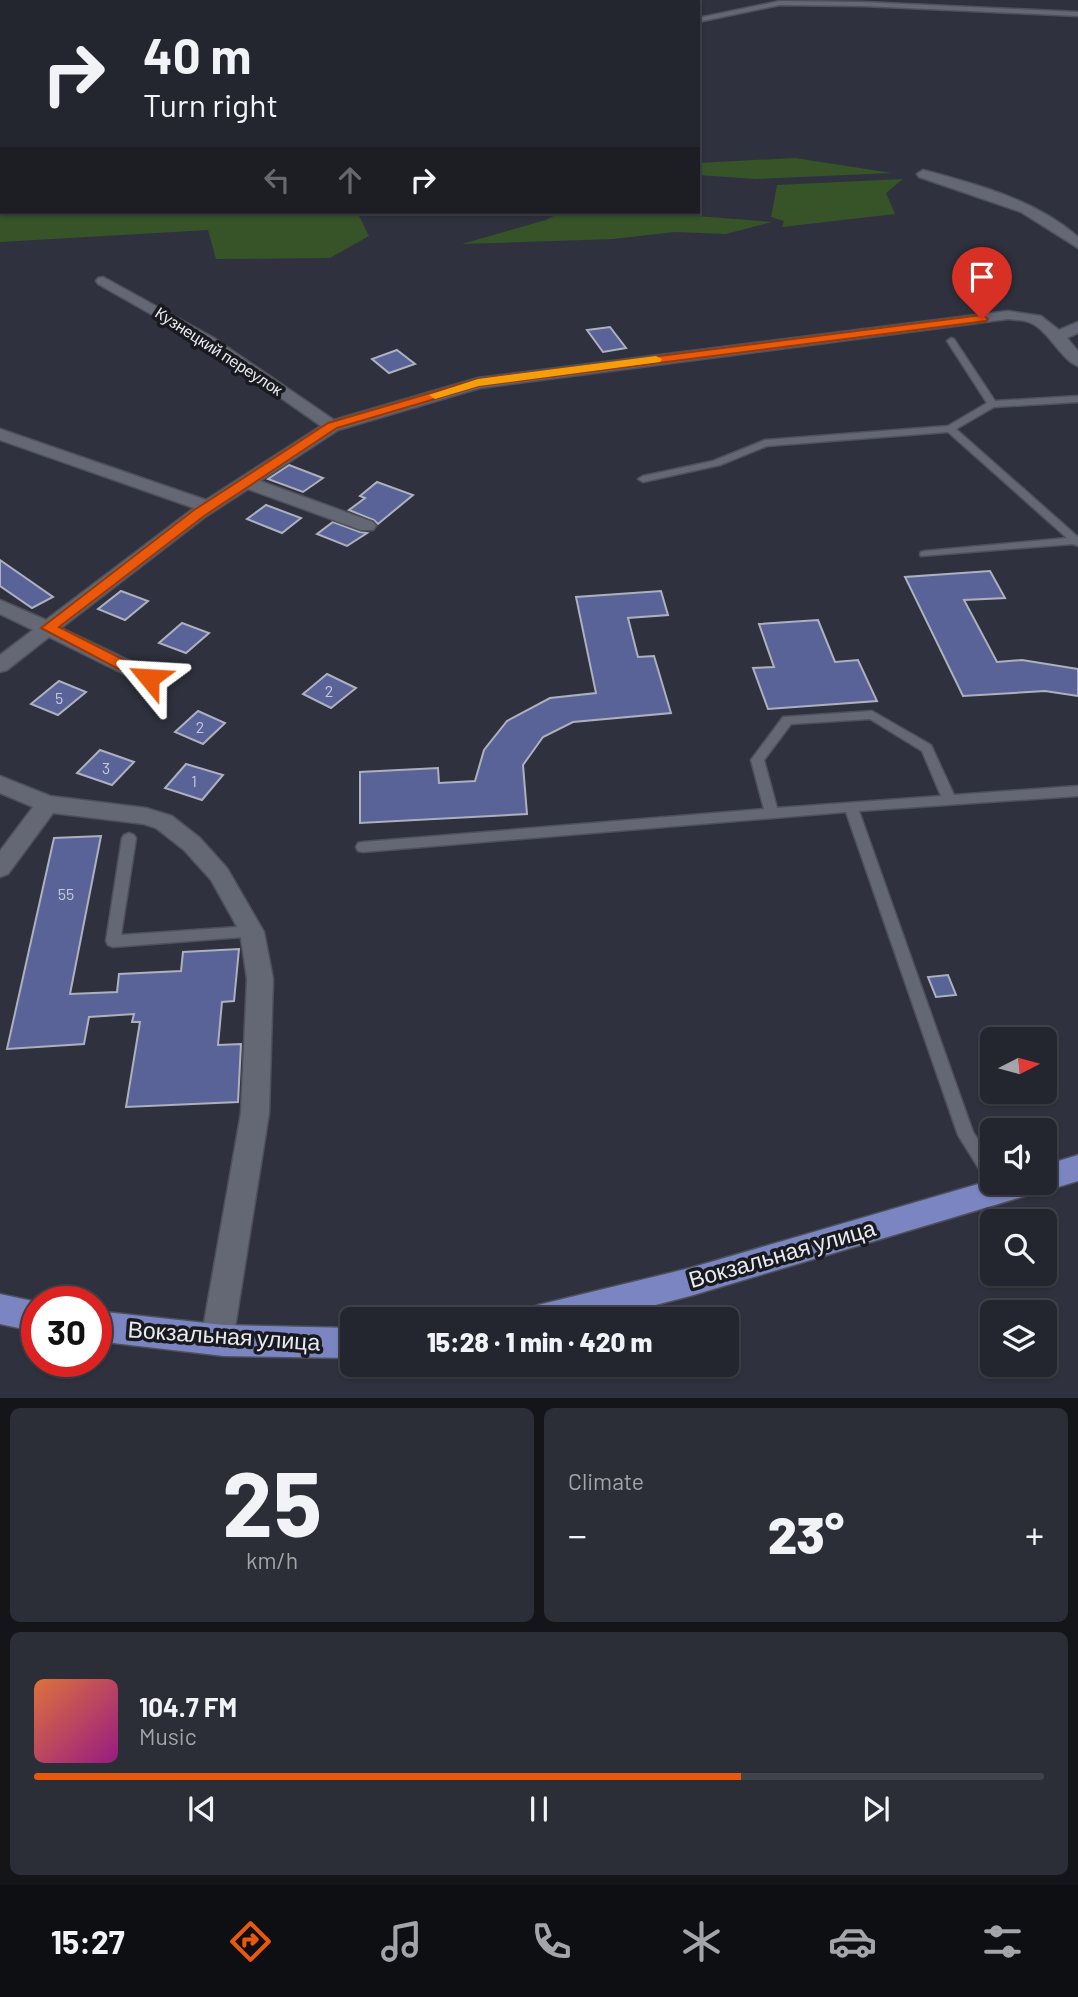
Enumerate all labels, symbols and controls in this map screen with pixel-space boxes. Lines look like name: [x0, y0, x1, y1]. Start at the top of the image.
text: 40 m: [143, 25, 251, 84]
icon: right: [28, 28, 119, 119]
text: Turn right: [143, 85, 278, 123]
icon: left: [258, 161, 296, 199]
icon: ahead: [331, 161, 369, 199]
icon: right: [404, 161, 442, 199]
pin: [952, 247, 1012, 319]
icon: arrive: [963, 258, 1001, 296]
street label: Кузнецкий переулок: [152, 302, 287, 399]
position arrow: [112, 641, 186, 715]
house number: 2: [325, 681, 333, 700]
house number: 5: [55, 688, 63, 707]
house number: 2: [196, 717, 204, 736]
house number: 3: [102, 758, 110, 777]
house number: 1: [191, 771, 197, 790]
house number: 55: [58, 884, 74, 903]
north arrow: [980, 1027, 1057, 1104]
map controls: [980, 1027, 1057, 1377]
button: sound: [980, 1118, 1057, 1195]
button: search: [980, 1209, 1057, 1286]
street label: Вокзальная улица: [685, 1213, 879, 1293]
speed limit sign: 30: [21, 1286, 112, 1377]
button: layers: [980, 1300, 1057, 1377]
street label: Вокзальная улица: [127, 1314, 322, 1356]
text: 15:28 · 1 min · 420 m: [427, 1326, 652, 1357]
text: 25: [222, 1446, 322, 1555]
text: Climate: [568, 1467, 644, 1495]
text: 23°: [768, 1502, 844, 1564]
text: −: [568, 1511, 587, 1557]
text: +: [1025, 1511, 1044, 1557]
text: km/h: [246, 1546, 298, 1574]
text: 104.7 FM: [139, 1691, 237, 1722]
text: Music: [139, 1722, 197, 1750]
icon: previous: [183, 1790, 221, 1828]
icon: pause: [520, 1790, 558, 1828]
icon: next: [857, 1790, 895, 1828]
icon: directions: [226, 1917, 275, 1966]
icon: music: [377, 1917, 426, 1966]
icon: phone: [527, 1917, 576, 1966]
icon: climate: [677, 1917, 726, 1966]
icon: car: [828, 1917, 877, 1966]
icon: filters: [978, 1917, 1027, 1966]
text: 15:27: [51, 1922, 125, 1960]

